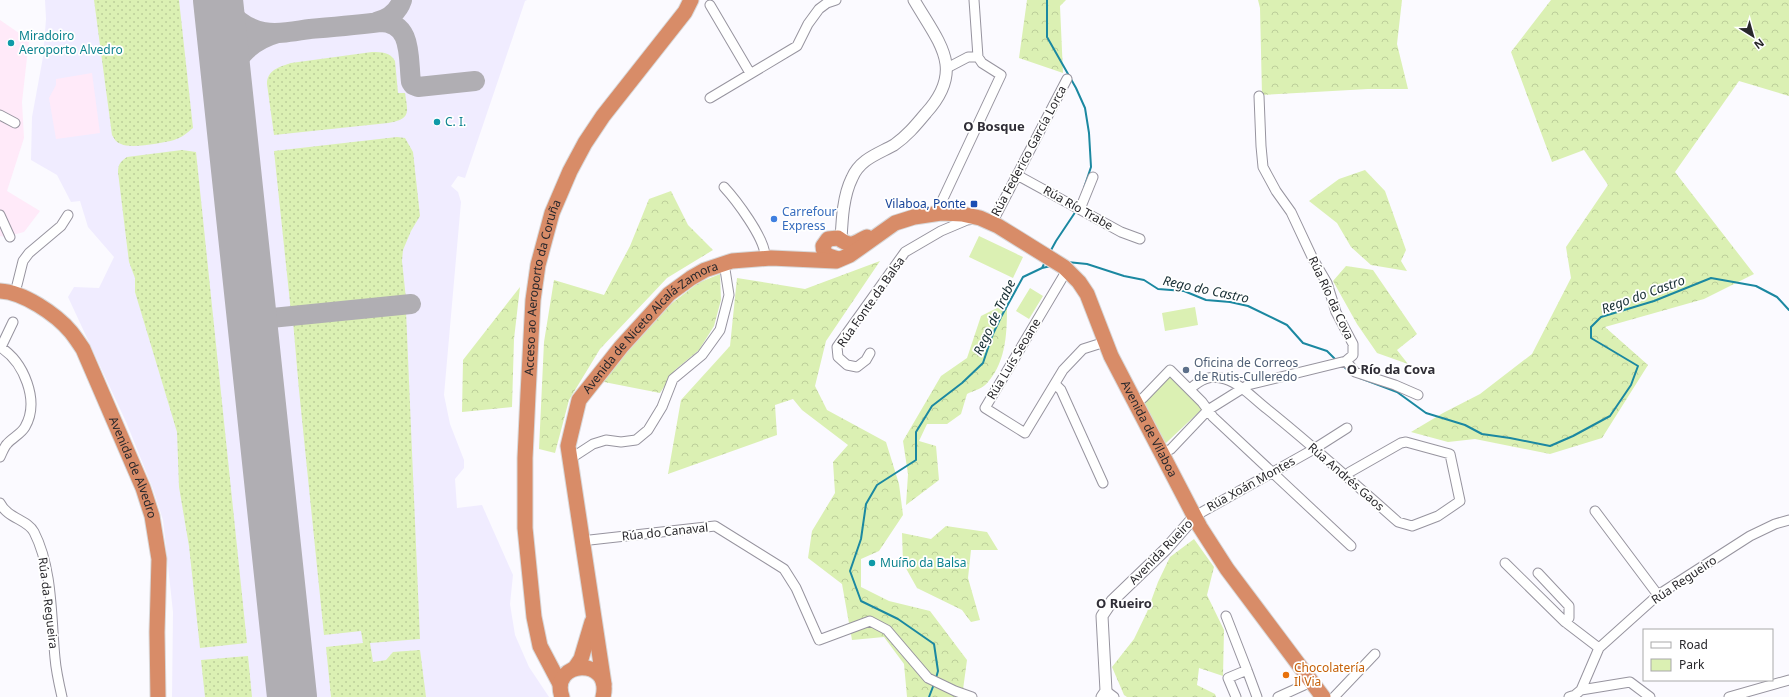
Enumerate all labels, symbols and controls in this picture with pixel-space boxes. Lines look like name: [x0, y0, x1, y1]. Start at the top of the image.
north arrow: [1733, 16, 1773, 56]
place label: Miradoiro Aeroporto Alvedro: [19, 27, 123, 58]
text: N: [1751, 36, 1767, 53]
marker: Miradoiro Aeroporto Alvedro: [6, 38, 16, 48]
street label: Rúa Federico García Lorca: [987, 82, 1070, 219]
place label: C. I.: [445, 113, 466, 130]
marker: C. I.: [432, 117, 442, 127]
district label: O Bosque: [963, 117, 1025, 135]
street label: Rúa Río Trabe: [1040, 181, 1116, 234]
place label: Vilaboa, Ponte: [885, 195, 966, 212]
street label: Acceso ao Aeroporto da Coruña: [520, 197, 565, 376]
marker: Vilaboa, Ponte: [969, 199, 979, 209]
place label: Carrefour Express: [782, 203, 837, 234]
marker: Carrefour Express: [769, 214, 779, 224]
street label: Rúa Fonte da Balsa: [833, 253, 908, 350]
street label: Rúa Río da Cova: [1305, 253, 1358, 342]
street label: Avenida de Niceto Alcalá-Zamora: [578, 257, 720, 397]
water label: Rego do Castro: [1161, 271, 1251, 307]
water label: Rego do Castro: [1599, 271, 1687, 317]
water label: Rego de Trabe: [969, 276, 1020, 358]
street label: Rúa Luís Seoane: [983, 315, 1045, 403]
place label: Oficina de Correos de Rutis-Culleredo: [1194, 354, 1299, 385]
district label: O Río da Cova: [1347, 360, 1435, 378]
marker: Oficina de Correos de Rutis-Culleredo: [1181, 365, 1191, 375]
street label: Avenida de Vilaboa: [1117, 377, 1182, 480]
street label: Avenida de Alvedro: [105, 413, 161, 520]
street label: Rúa Andrés Gaos: [1305, 439, 1388, 515]
street label: Rúa Xoán Montes: [1203, 452, 1298, 515]
street label: Avenida Rueiro: [1125, 515, 1196, 588]
street label: Rúa do Canaval: [621, 519, 709, 544]
street label: Rúa Regueiro: [1648, 551, 1720, 608]
place label: Muíño da Balsa: [880, 554, 967, 571]
street label: Rúa da Regueira: [34, 556, 63, 650]
marker: Muíño da Balsa: [867, 558, 877, 568]
district label: O Rueiro: [1096, 594, 1152, 612]
legend: [1643, 629, 1773, 681]
text: Road: [1679, 636, 1708, 653]
text: Park: [1679, 656, 1705, 673]
place label: Chocolatería Il Via: [1294, 659, 1365, 690]
marker: Chocolatería Il Via: [1281, 670, 1291, 680]

